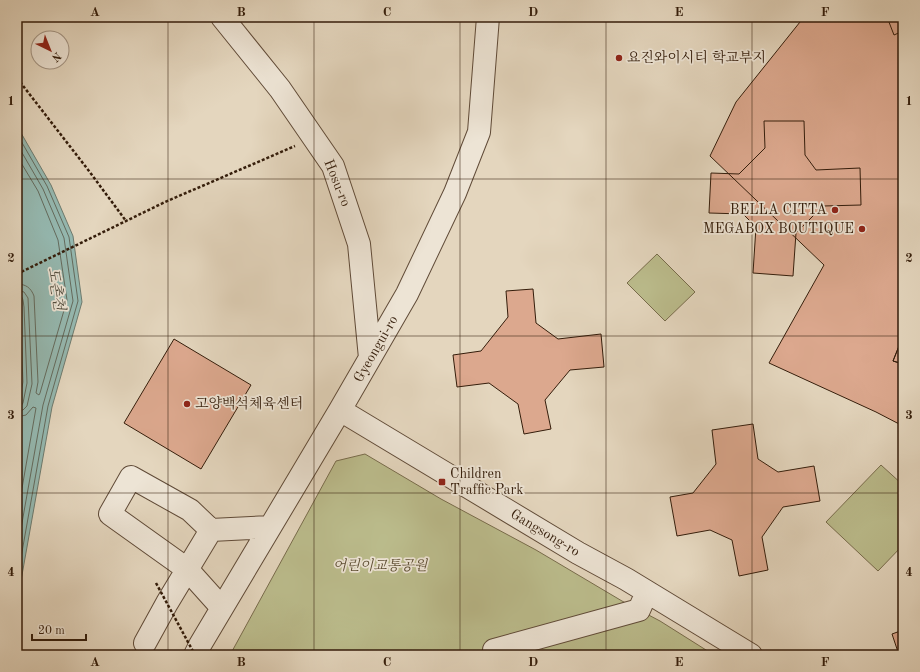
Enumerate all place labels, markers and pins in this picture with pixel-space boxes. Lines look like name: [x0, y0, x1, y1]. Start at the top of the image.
place label: 요진와이시티 학교부지: [627, 50, 766, 65]
marker: 요진와이시티 학교부지: [614, 53, 624, 63]
place label: BELLA CITTA: [730, 203, 827, 217]
marker: BELLA CITTA: [830, 205, 840, 215]
place label: MEGABOX BOUTIQUE: [703, 222, 854, 236]
marker: MEGABOX BOUTIQUE: [857, 224, 867, 234]
place label: 고양백석체육센터: [195, 396, 303, 411]
marker: 고양백석체육센터: [182, 399, 192, 409]
place label: Children Traffic Park: [450, 467, 524, 497]
marker: Children Traffic Park: [437, 477, 447, 487]

